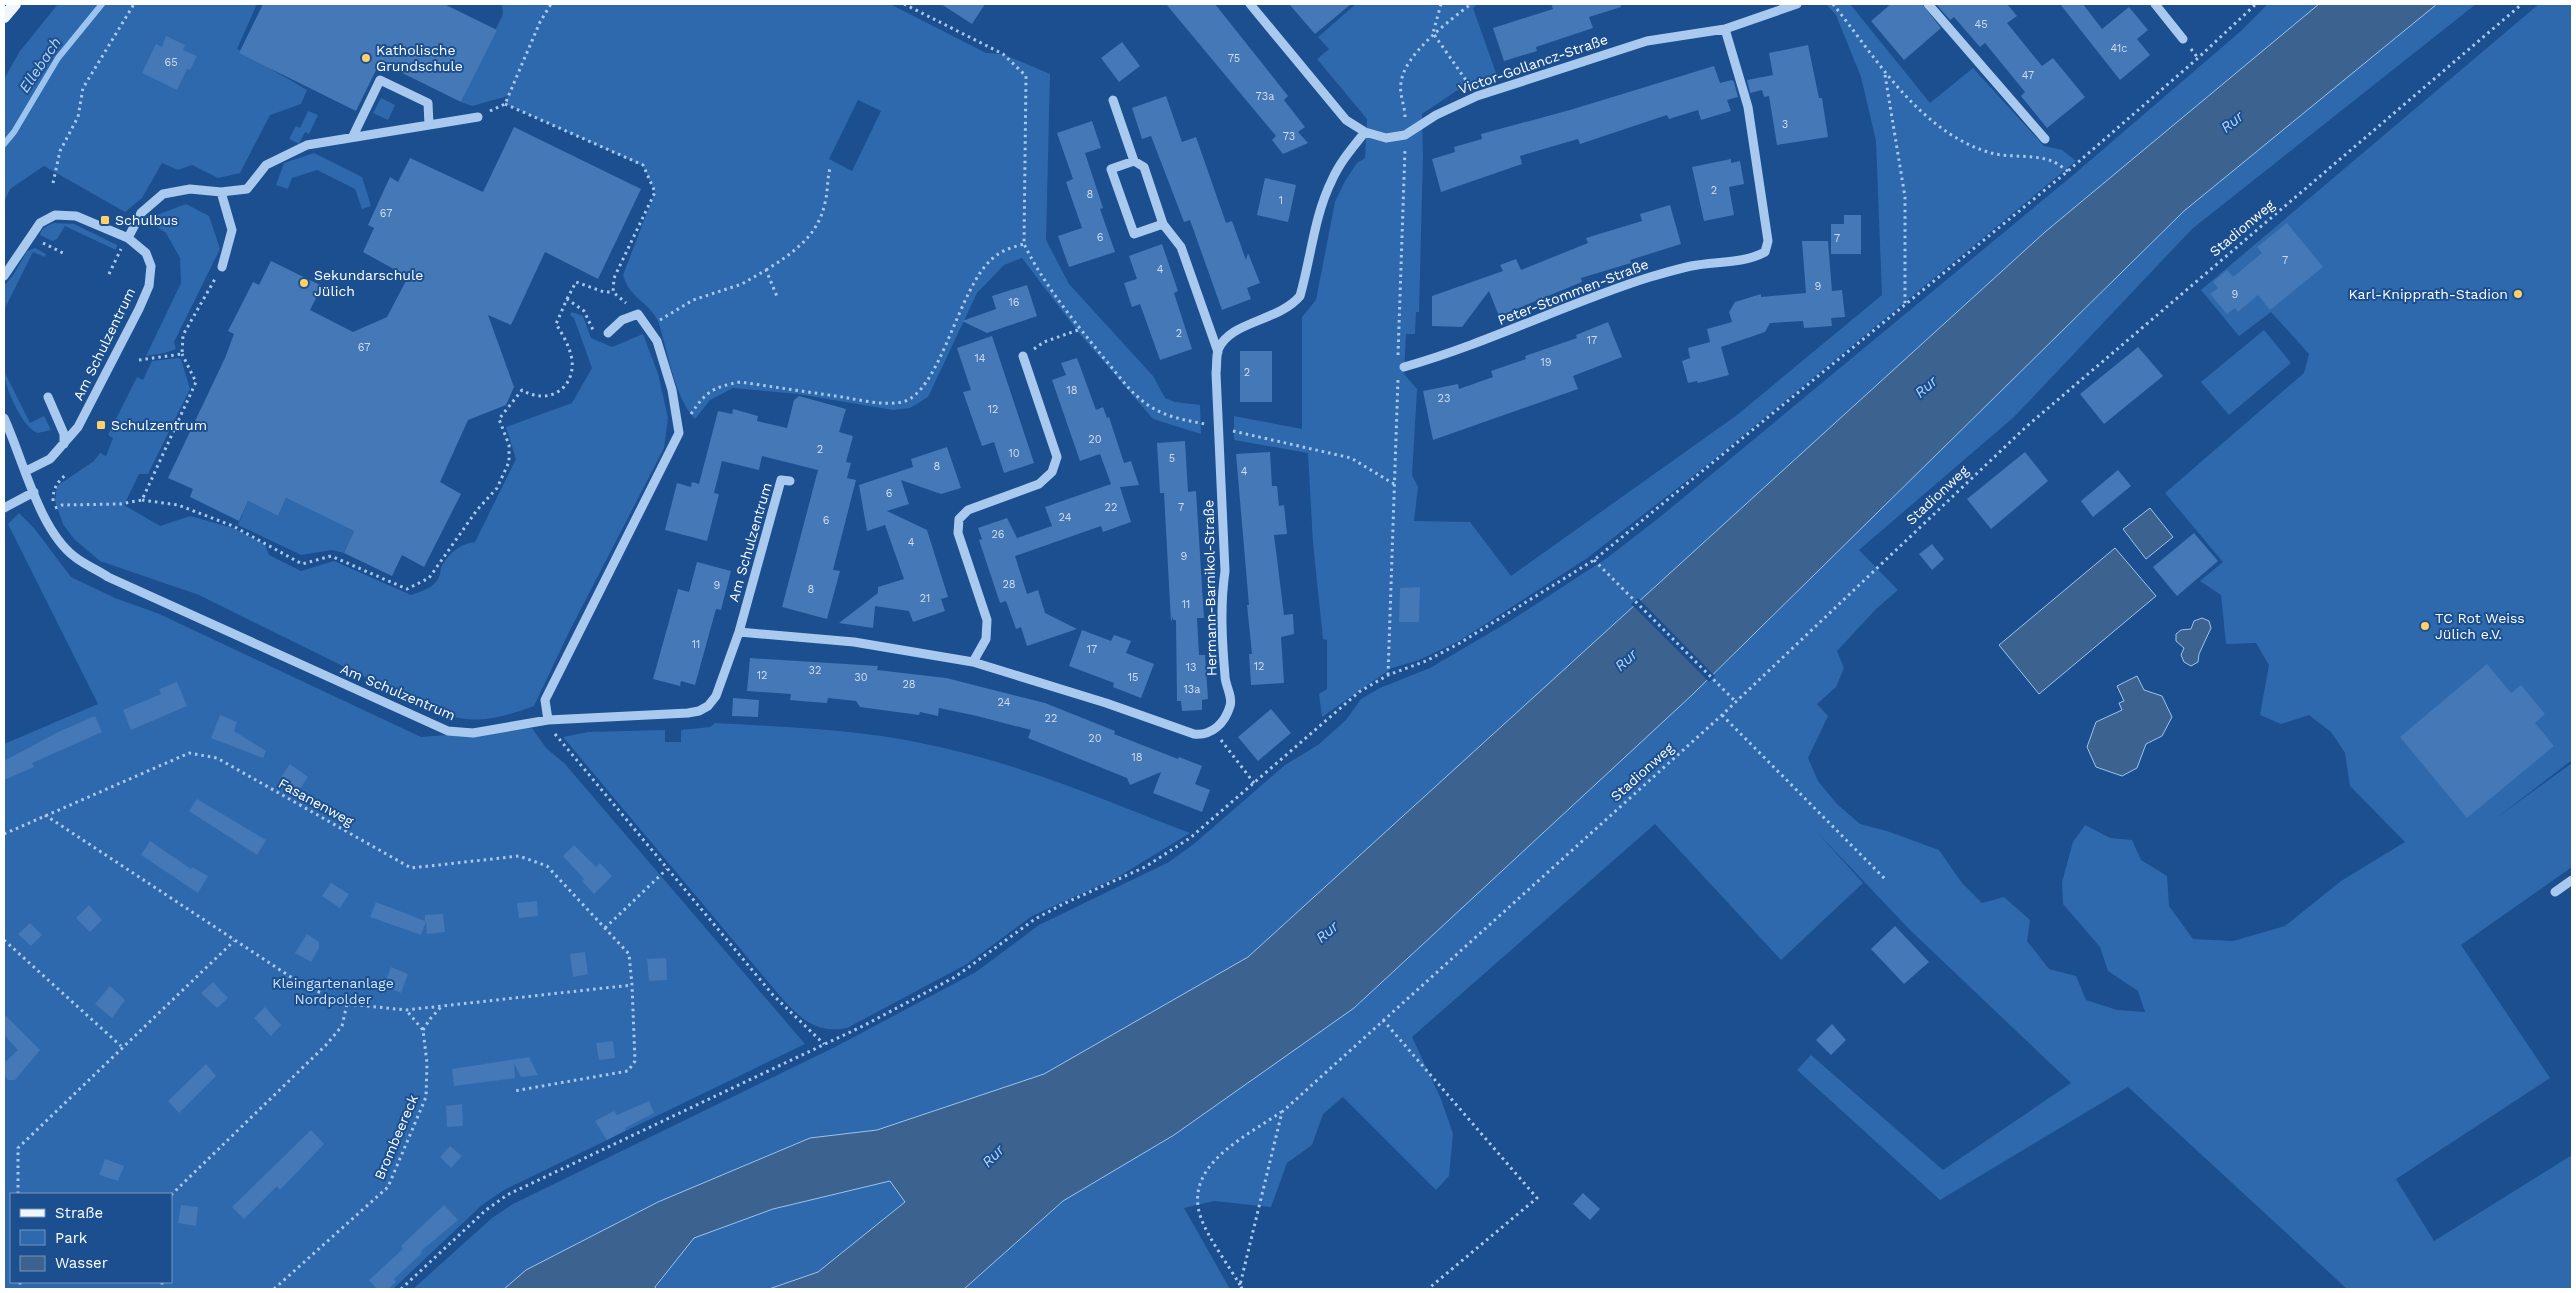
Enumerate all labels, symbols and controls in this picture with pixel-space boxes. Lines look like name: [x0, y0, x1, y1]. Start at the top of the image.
house number: 45: [1974, 18, 1988, 31]
street label: Victor-Gollancz-Straße: [1456, 31, 1610, 97]
water label: Ellebach: [15, 34, 65, 96]
place label: Katholische Grundschule: [376, 42, 463, 74]
house number: 41c: [2111, 42, 2128, 55]
marker: Katholische Grundschule: [360, 52, 372, 64]
house number: 75: [1228, 52, 1240, 65]
house number: 65: [164, 56, 178, 69]
house number: 47: [2022, 69, 2034, 82]
house number: 73a: [1256, 90, 1274, 103]
water label: Rur: [2217, 107, 2248, 137]
house number: 3: [1782, 118, 1788, 131]
house number: 73: [1283, 130, 1295, 143]
house number: 2: [1711, 184, 1717, 197]
house number: 8: [1087, 188, 1094, 201]
house number: 1: [1279, 194, 1283, 207]
street label: Stadionweg: [2207, 196, 2278, 260]
house number: 67: [380, 207, 392, 220]
place label: Schulbus: [115, 212, 178, 228]
marker: Schulbus: [99, 214, 111, 226]
house number: 6: [1097, 231, 1104, 244]
house number: 7: [1834, 232, 1840, 245]
house number: 7: [2282, 254, 2288, 267]
street label: Peter-Stommen-Straße: [1495, 256, 1651, 328]
house number: 4: [1157, 263, 1164, 276]
place label: Sekundarschule Jülich: [314, 267, 423, 299]
marker: Sekundarschule Jülich: [298, 277, 310, 289]
house number: 9: [1815, 280, 1822, 293]
street label: Am Schulzentrum: [70, 285, 138, 403]
place label: Karl-Knipprath-Stadion: [2349, 286, 2508, 302]
house number: 9: [2232, 288, 2239, 301]
marker: Karl-Knipprath-Stadion: [2512, 288, 2524, 300]
house number: 16: [1009, 296, 1020, 309]
house number: 2: [1176, 327, 1182, 340]
house number: 17: [1587, 334, 1597, 347]
house number: 67: [358, 341, 370, 354]
house number: 14: [974, 352, 986, 365]
house number: 19: [1540, 356, 1552, 369]
house number: 2: [1244, 366, 1250, 379]
water label: Rur: [1911, 371, 1942, 402]
house number: 18: [1066, 384, 1078, 397]
house number: 23: [1438, 392, 1450, 405]
house number: 12: [988, 403, 998, 416]
place label: Schulzentrum: [111, 417, 207, 433]
marker: Schulzentrum: [95, 419, 107, 431]
house number: 20: [1088, 433, 1102, 446]
house number: 2: [817, 443, 823, 456]
house number: 10: [1008, 447, 1020, 460]
house number: 5: [1169, 452, 1175, 465]
house number: 8: [934, 460, 941, 473]
street label: Stadionweg: [1903, 462, 1972, 528]
house number: 4: [1241, 465, 1248, 478]
street label: Am Schulzentrum: [725, 481, 775, 603]
house number: 6: [886, 487, 893, 500]
street label: Hermann-Barnikol-Straße: [1200, 500, 1220, 676]
house number: 22: [1105, 501, 1117, 514]
house number: 7: [1178, 501, 1184, 514]
house number: 24: [1059, 511, 1072, 524]
house number: 6: [823, 514, 830, 527]
house number: 26: [991, 528, 1005, 541]
house number: 4: [908, 536, 915, 549]
house number: 9: [1181, 550, 1188, 563]
house number: 28: [1002, 578, 1016, 591]
house number: 9: [714, 579, 721, 592]
house number: 8: [808, 583, 815, 596]
house number: 21: [920, 592, 930, 605]
house number: 11: [1182, 598, 1190, 611]
place label: TC Rot Weiss Jülich e.V.: [2435, 610, 2525, 642]
marker: TC Rot Weiss Jülich e.V.: [2419, 620, 2431, 632]
house number: 11: [692, 638, 700, 651]
house number: 17: [1087, 643, 1097, 656]
water label: Rur: [1611, 644, 1642, 675]
house number: 12: [1254, 660, 1264, 673]
street label: Am Schulzentrum: [338, 661, 458, 723]
house number: 13: [1186, 661, 1196, 674]
house number: 32: [809, 664, 821, 677]
house number: 12: [757, 669, 767, 682]
house number: 30: [854, 671, 868, 684]
house number: 15: [1128, 671, 1138, 684]
house number: 28: [902, 678, 916, 691]
house number: 13a: [1184, 683, 1200, 696]
house number: 24: [998, 696, 1011, 709]
house number: 22: [1045, 712, 1057, 725]
house number: 20: [1088, 732, 1102, 745]
street label: Stadionweg: [1607, 739, 1677, 804]
house number: 18: [1131, 751, 1143, 764]
street label: Fasanenweg: [276, 775, 357, 829]
water label: Rur: [1312, 917, 1343, 947]
park label: Kleingartenanlage Nordpolder: [272, 975, 394, 1007]
street label: Brombeereck: [371, 1092, 421, 1182]
water label: Rur: [978, 1140, 1009, 1171]
legend: [10, 1193, 172, 1283]
text: Straße: [55, 1204, 103, 1222]
text: Park: [55, 1229, 88, 1247]
text: Wasser: [55, 1254, 108, 1272]

